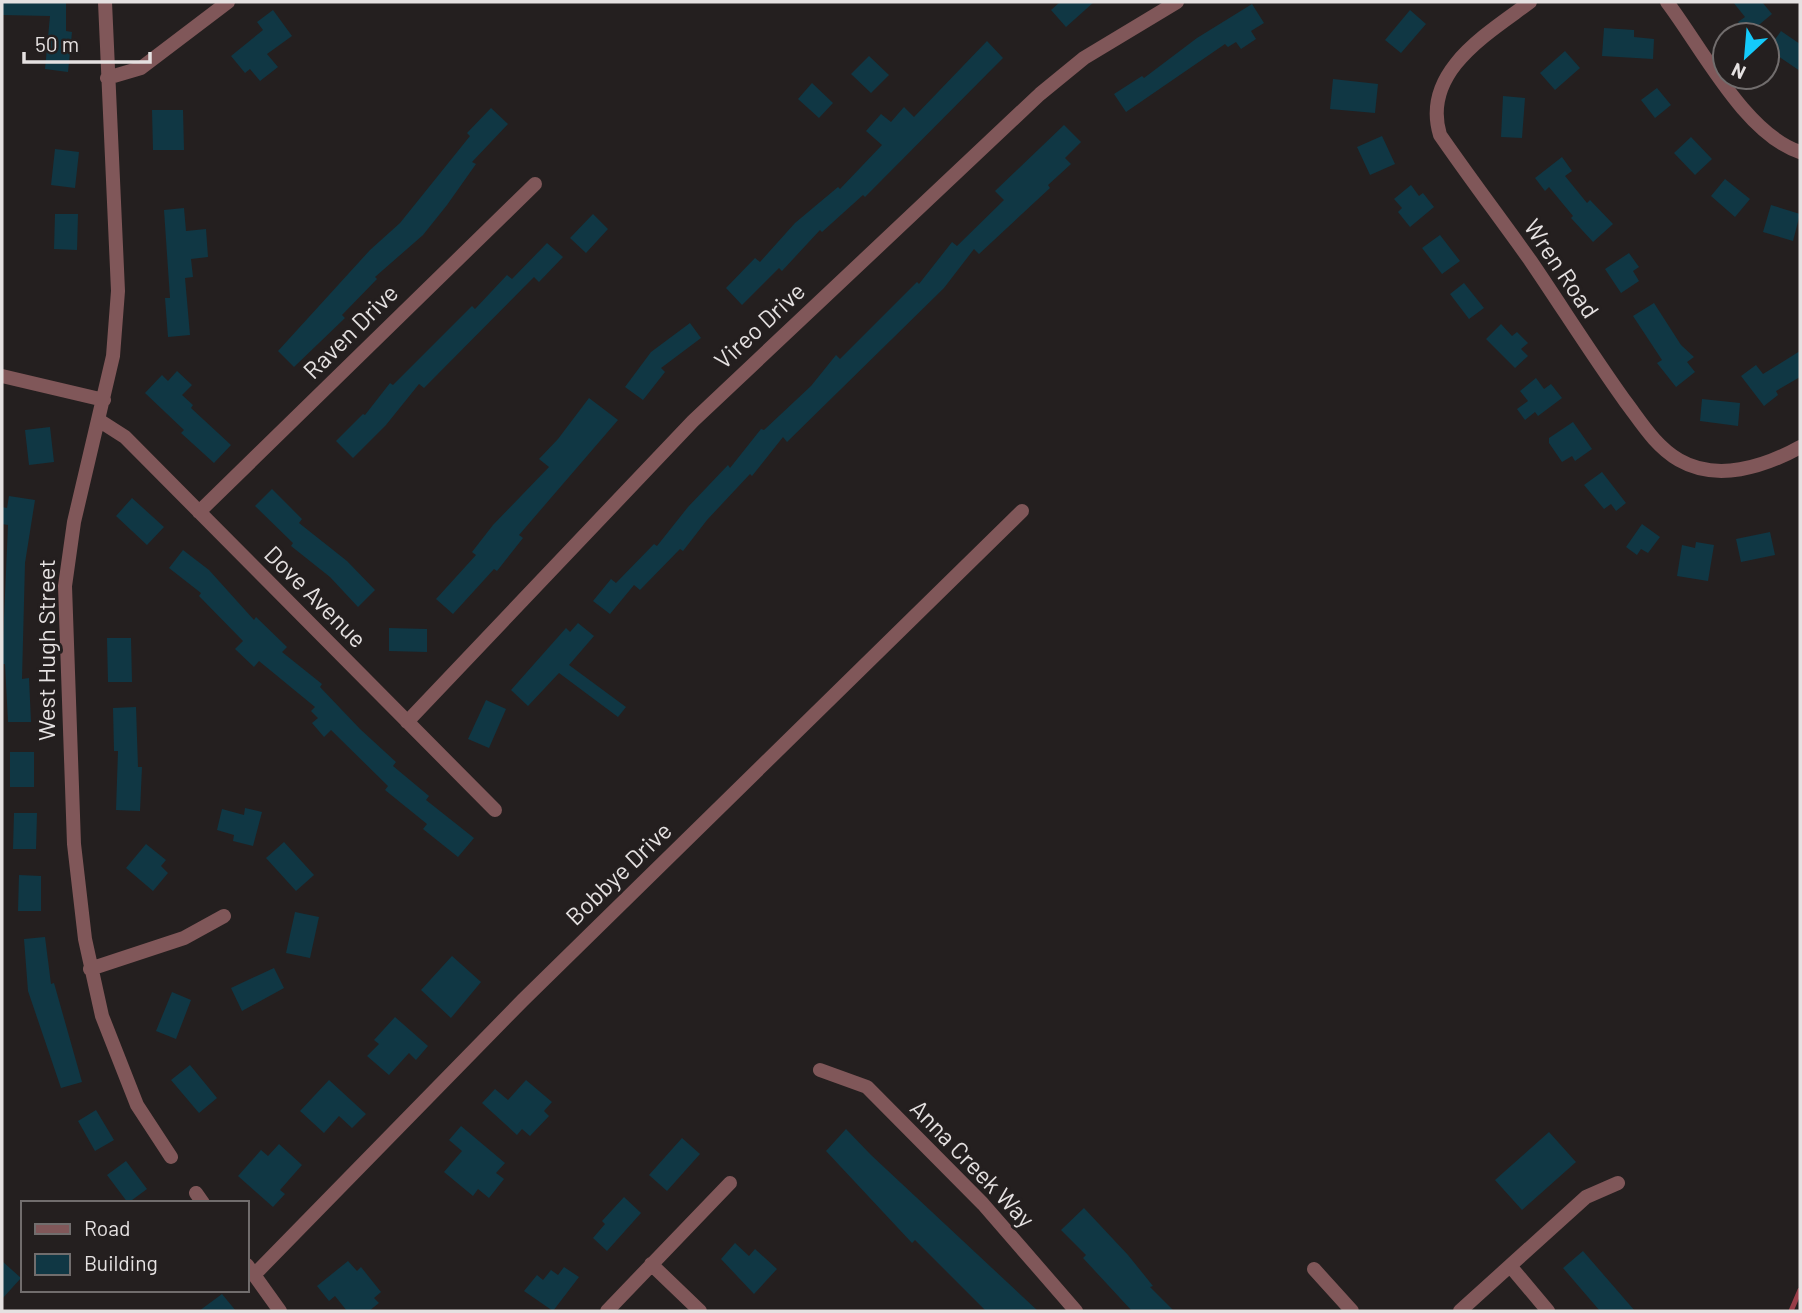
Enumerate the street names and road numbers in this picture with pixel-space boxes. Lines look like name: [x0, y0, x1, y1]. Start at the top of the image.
street label: Wren Road: [1519, 213, 1606, 323]
street label: Vireo Drive: [708, 276, 810, 374]
street label: Raven Drive: [297, 278, 403, 384]
street label: Dove Avenue: [259, 539, 373, 653]
street label: West Hugh Street: [31, 559, 60, 741]
street label: Bobbye Drive: [559, 815, 677, 931]
street label: Anna Creek Way: [905, 1093, 1041, 1233]

